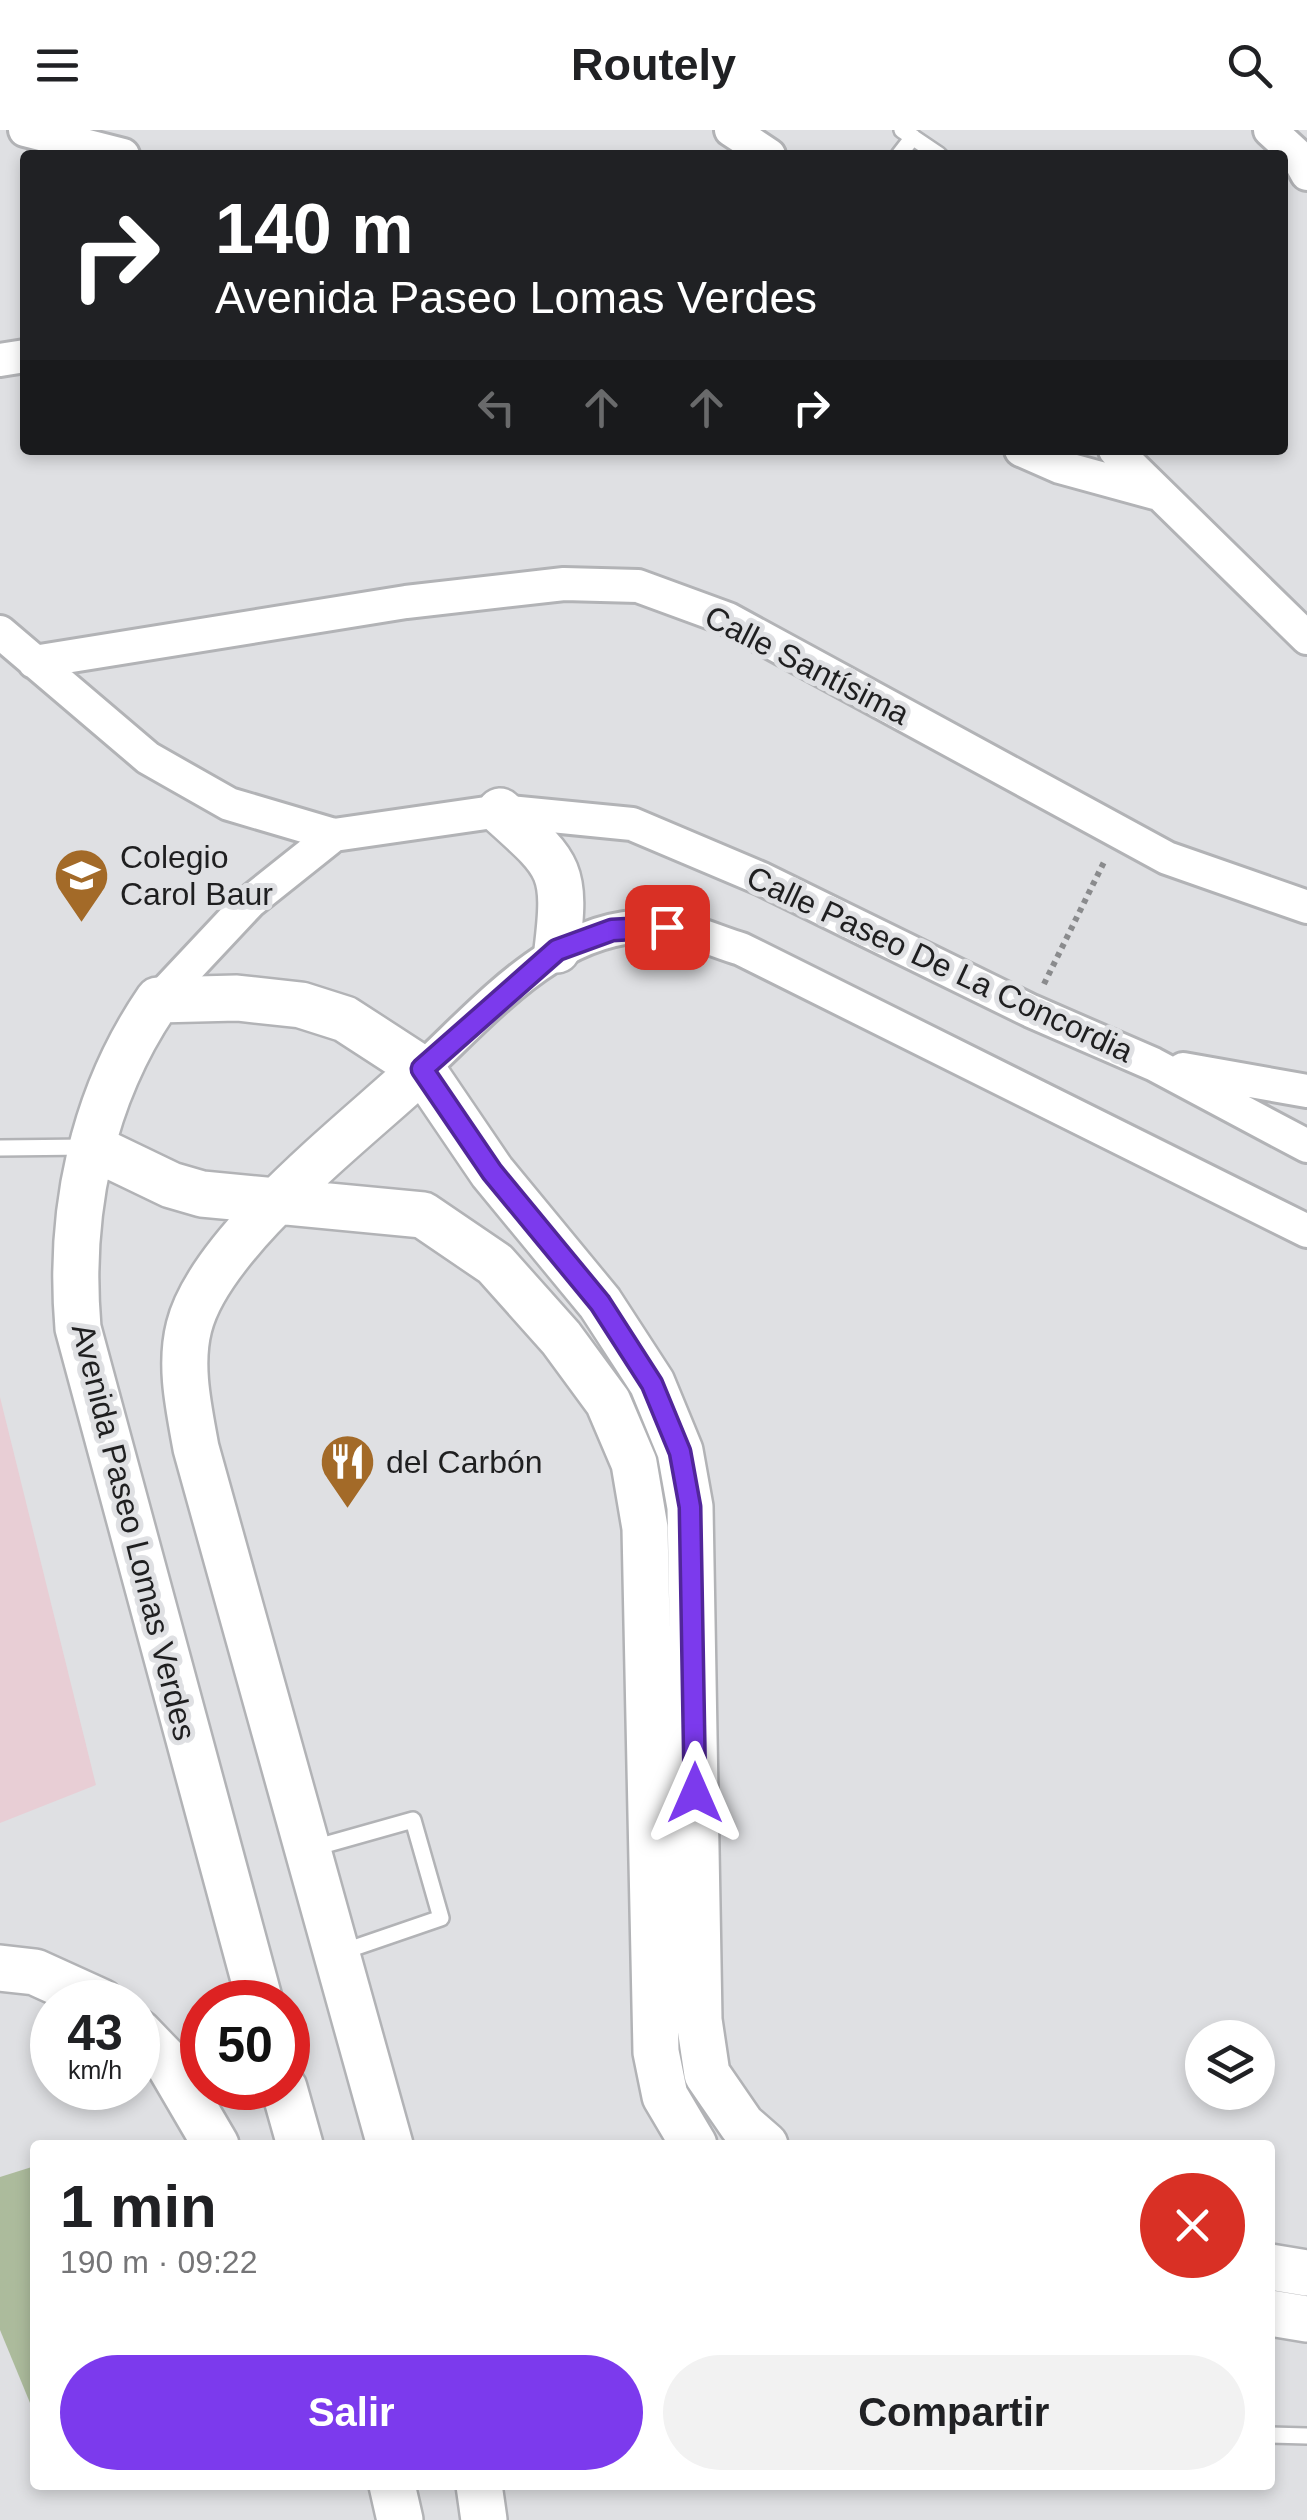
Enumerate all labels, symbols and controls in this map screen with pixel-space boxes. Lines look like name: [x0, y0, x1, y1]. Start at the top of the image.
icon: menu: [30, 38, 85, 93]
icon: search: [1222, 38, 1277, 93]
text: Routely: [571, 39, 736, 90]
icon: right: [50, 190, 180, 320]
text: 140 m: [215, 190, 413, 268]
text: Avenida Paseo Lomas Verdes: [215, 272, 817, 323]
icon: left: [469, 380, 524, 435]
icon: ahead: [574, 380, 629, 435]
icon: ahead: [679, 380, 734, 435]
icon: right: [784, 380, 839, 435]
street label: Calle Santísima: [699, 598, 915, 732]
place label: Colegio Carol Baur: [120, 839, 273, 912]
school or university icon: Colegio Carol Baur: [51, 845, 111, 924]
street label: Calle Paseo De La Concordia: [741, 859, 1139, 1069]
pin: [625, 885, 710, 970]
icon: arrive: [640, 900, 695, 955]
street label: Avenida Paseo Lomas Verdes: [65, 1320, 203, 1744]
restaurant icon: del Carbón: [317, 1432, 377, 1511]
place label: del Carbón: [386, 1444, 543, 1480]
position arrow: [643, 1741, 747, 1845]
speed limit sign: 50: [180, 1980, 310, 2110]
text: 43: [67, 2005, 123, 2061]
map controls: [1185, 2020, 1275, 2110]
button: layers: [1185, 2020, 1275, 2110]
text: km/h: [68, 2056, 122, 2084]
text: 1 min: [60, 2173, 217, 2240]
button: close: [1140, 2173, 1245, 2278]
text: 190 m · 09:22: [60, 2244, 257, 2280]
button: Salir: [60, 2355, 643, 2470]
button: Compartir: [663, 2355, 1245, 2470]

